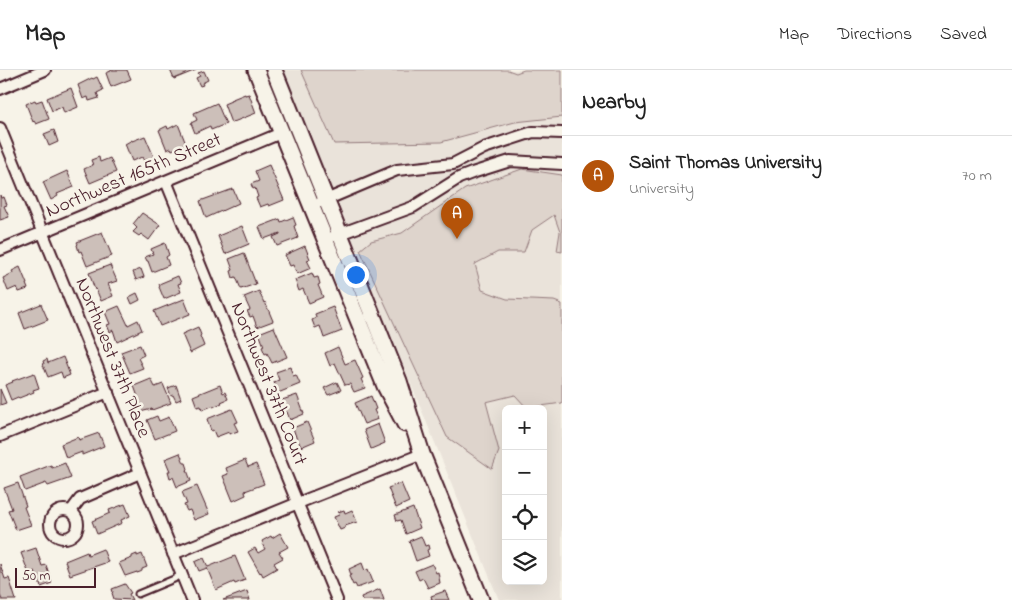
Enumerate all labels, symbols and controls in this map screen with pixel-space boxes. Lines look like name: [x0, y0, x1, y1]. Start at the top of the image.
text: Map: [25, 17, 66, 52]
text: Map: [779, 22, 809, 48]
text: Directions: [837, 22, 912, 48]
text: Saved: [940, 22, 987, 48]
text: Nearby: [582, 88, 646, 118]
street label: Northwest 165th Street: [42, 126, 227, 226]
text: Saint Thomas University: [629, 150, 822, 177]
text: A: [593, 164, 603, 188]
text: 70 m: [962, 164, 992, 188]
text: University: [629, 177, 694, 201]
pin: A: [441, 198, 473, 239]
your location: [343, 262, 369, 288]
street label: Northwest 37th Place: [67, 274, 157, 442]
street label: Northwest 37th Court: [222, 298, 314, 470]
map controls: [502, 405, 547, 585]
button: +: [502, 405, 547, 450]
button: −: [502, 450, 547, 495]
button: locate: [502, 495, 547, 540]
button: layers: [502, 540, 547, 585]
scale bar: [15, 565, 96, 588]
text: 50 m: [22, 566, 50, 587]

